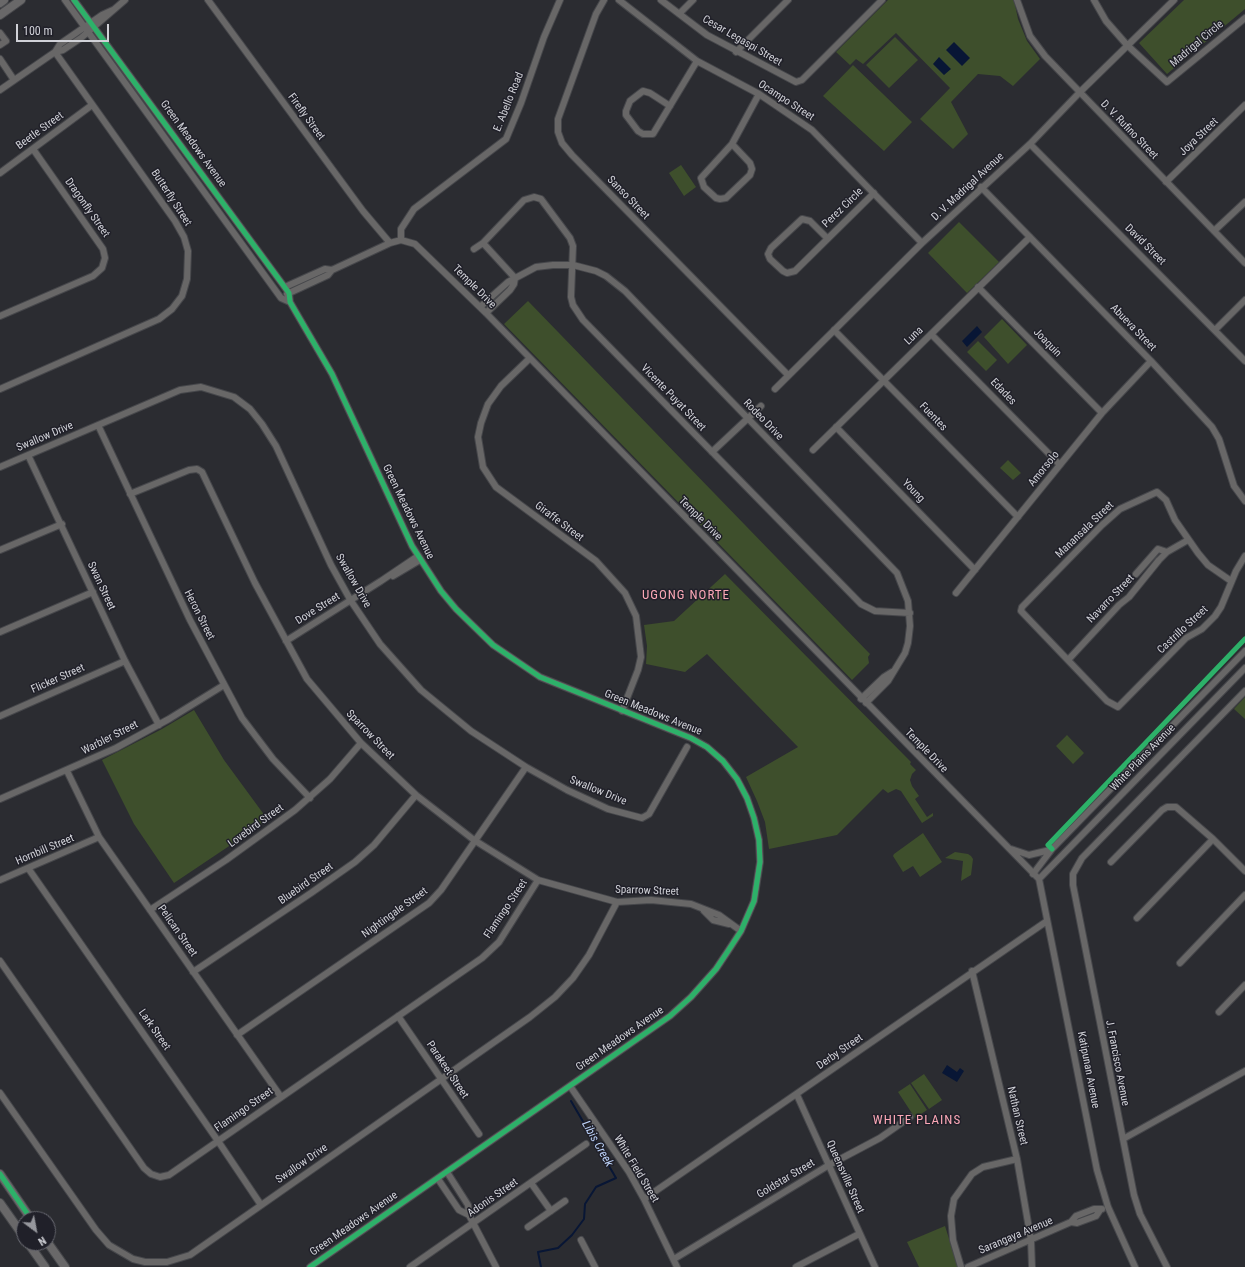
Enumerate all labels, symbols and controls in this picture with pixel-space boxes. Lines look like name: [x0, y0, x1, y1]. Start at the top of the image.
street label: Cesar Legaspi Street: [700, 13, 784, 69]
scale bar: [18, 16, 111, 42]
street label: Madrigal Circle: [1168, 18, 1226, 70]
text: 100 m: [23, 24, 53, 38]
street label: E. Abello Road: [491, 70, 527, 134]
street label: Ocampo Street: [755, 78, 817, 124]
street label: Firefly Street: [285, 91, 327, 143]
street label: Green Meadows Avenue: [157, 98, 229, 190]
street label: D. V. Rufino Street: [1097, 98, 1161, 162]
street label: Beetle Street: [14, 109, 66, 153]
street label: Joya Street: [1177, 115, 1221, 159]
street label: D. V. Madrigal Avenue: [929, 150, 1007, 224]
street label: Butterfly Street: [148, 167, 194, 229]
street label: Sanso Street: [604, 174, 652, 222]
street label: Dragonfly Street: [62, 176, 112, 240]
street label: Perez Circle: [820, 185, 866, 231]
street label: David Street: [1122, 222, 1168, 268]
street label: Temple Drive: [449, 262, 499, 312]
street label: Abueva Street: [1107, 302, 1159, 354]
street label: Luna: [902, 324, 926, 348]
street label: Joaquin: [1030, 326, 1064, 360]
street label: Vicente Puyat Street: [638, 362, 708, 434]
street label: Edades: [987, 376, 1019, 408]
street label: Rodeo Drive: [740, 397, 786, 443]
street label: Fuentes: [916, 400, 950, 434]
street label: Swallow Drive: [15, 419, 75, 455]
street label: Amorsolo: [1026, 448, 1062, 490]
street label: Green Meadows Avenue: [379, 462, 437, 562]
street label: Young: [899, 477, 927, 505]
street label: Temple Drive: [675, 494, 725, 544]
street label: Giraffe Street: [532, 499, 586, 545]
street label: Manansala Street: [1053, 499, 1117, 561]
street label: Swallow Drive: [332, 552, 374, 610]
street label: Swan Street: [84, 560, 118, 612]
street label: Navarro Street: [1085, 572, 1137, 626]
street label: Heron Street: [181, 588, 217, 642]
district label: UGONG NORTE: [642, 588, 730, 604]
street label: Dove Street: [293, 590, 343, 628]
street label: Castrillo Street: [1155, 603, 1211, 657]
street label: Flicker Street: [29, 661, 87, 697]
street label: Green Meadows Avenue: [602, 687, 704, 739]
street label: Sparrow Street: [343, 707, 397, 763]
street label: Warbler Street: [80, 718, 140, 758]
street label: White Plains Avenue: [1108, 722, 1178, 794]
street label: Temple Drive: [902, 726, 950, 776]
street label: Swallow Drive: [568, 774, 628, 808]
street label: Lovebird Street: [226, 801, 286, 851]
street label: Hornbill Street: [14, 832, 76, 868]
street label: Bluebird Street: [276, 860, 336, 908]
street label: Flamingo Street: [481, 877, 531, 941]
street label: Sparrow Street: [615, 883, 679, 899]
street label: Nightingale Street: [360, 885, 430, 941]
street label: Pelican Street: [154, 903, 200, 959]
street label: Green Meadows Avenue: [574, 1004, 666, 1074]
street label: Lark Street: [135, 1007, 173, 1053]
street label: J. Francisco Avenue: [1102, 1019, 1132, 1107]
street label: Derby Street: [814, 1031, 866, 1073]
street label: Katipunan Avenue: [1074, 1031, 1102, 1109]
street label: Parakeet Street: [423, 1039, 471, 1101]
street label: Flamingo Street: [212, 1085, 276, 1135]
street label: Nathan Street: [1004, 1086, 1030, 1146]
district label: WHITE PLAINS: [873, 1113, 961, 1129]
water label: Libis Creek: [578, 1118, 616, 1170]
street label: White Field Street: [611, 1133, 661, 1205]
street label: Queensville Street: [823, 1139, 867, 1215]
street label: Swallow Drive: [274, 1141, 330, 1187]
street label: Goldstar Street: [755, 1157, 817, 1201]
street label: Adonis Street: [465, 1176, 521, 1220]
street label: Green Meadows Avenue: [308, 1189, 400, 1259]
north arrow: [16, 1211, 56, 1251]
street label: Sarangaya Avenue: [977, 1214, 1055, 1258]
text: N: [36, 1233, 48, 1248]

